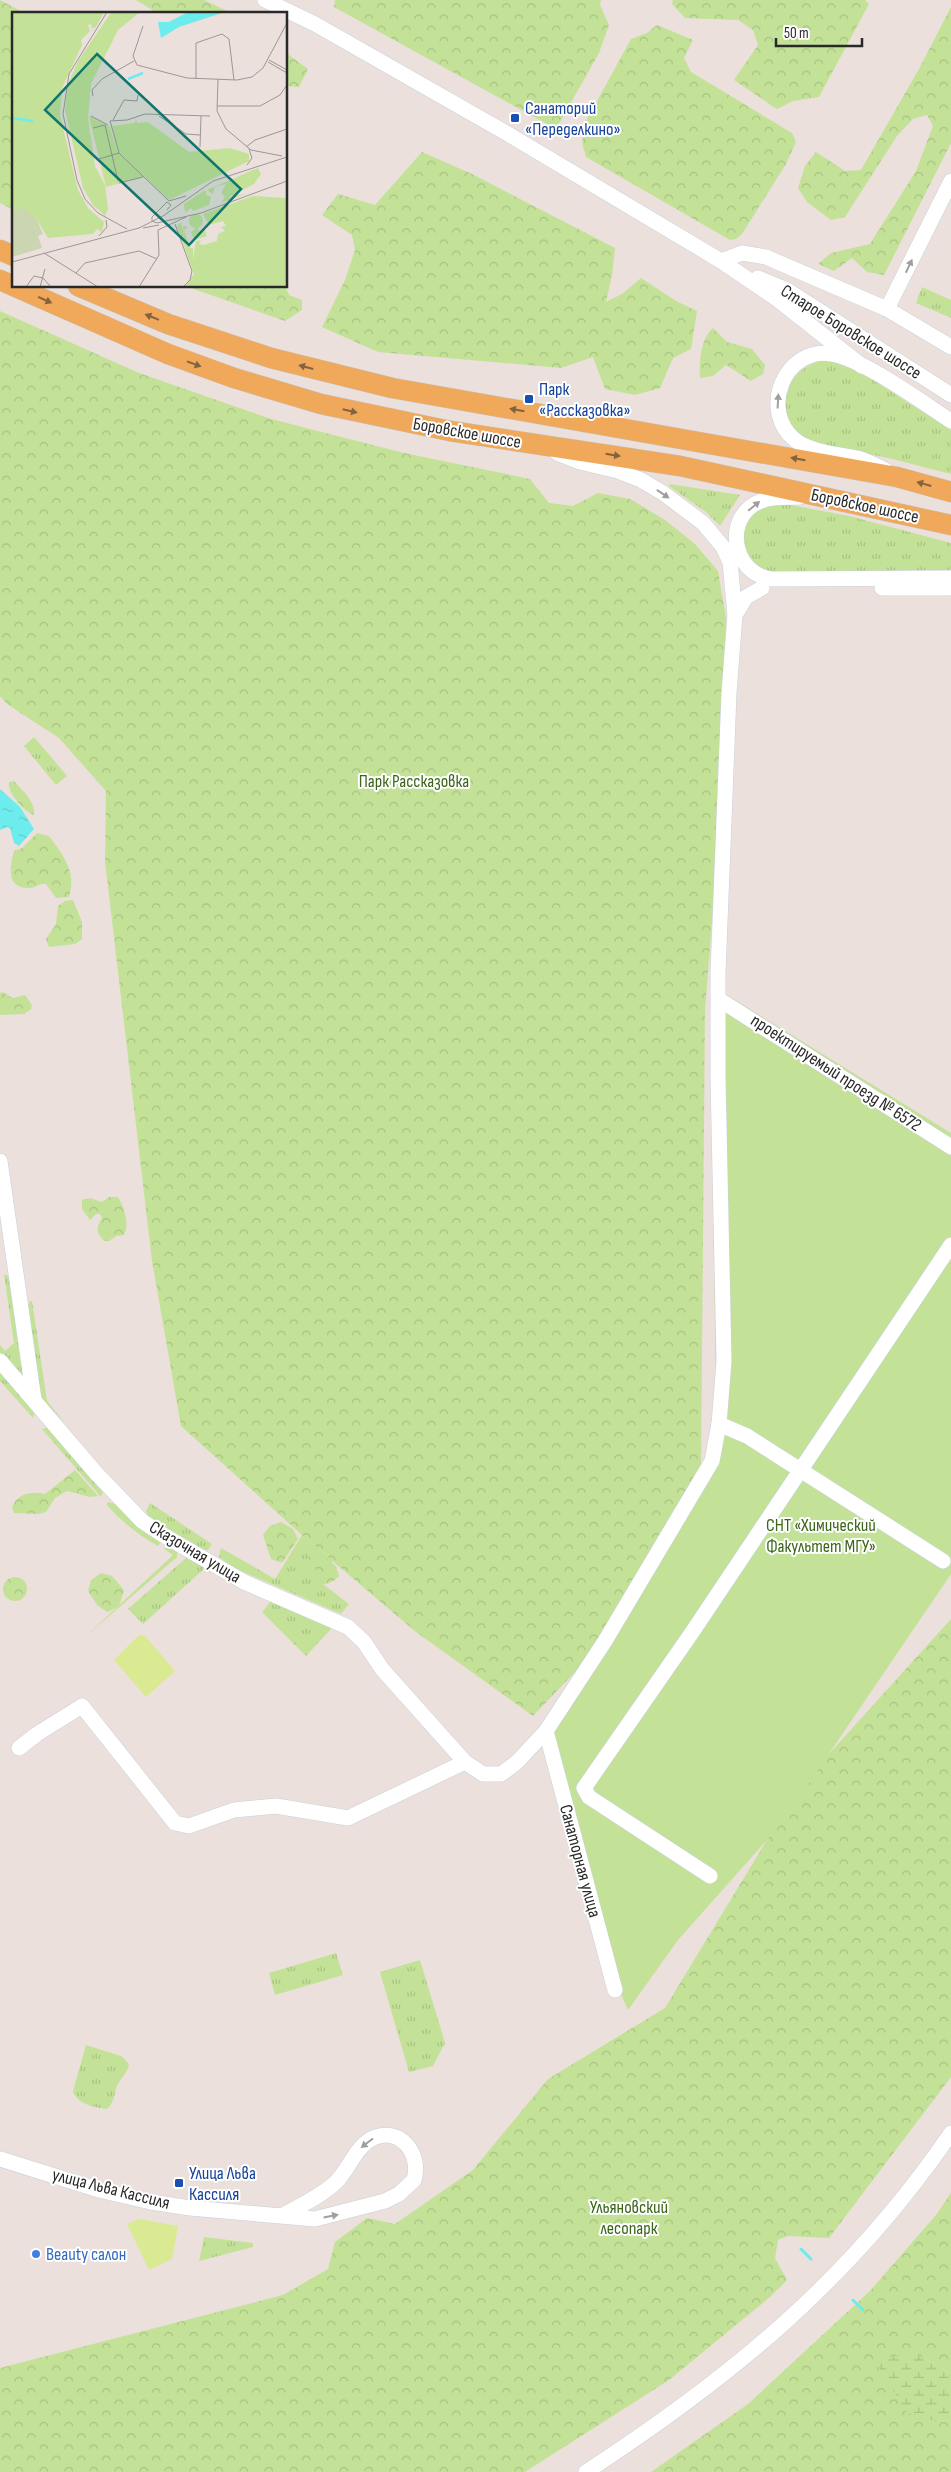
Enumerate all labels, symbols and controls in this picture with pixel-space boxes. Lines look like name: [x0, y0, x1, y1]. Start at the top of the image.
inset map: [12, 12, 288, 288]
scale bar: [776, 15, 862, 47]
text: 50 m: [784, 24, 809, 43]
place label: Санаторий «Переделкино»: [525, 98, 621, 140]
marker: Санаторий «Переделкино»: [509, 112, 521, 124]
one-way arrow: [905, 258, 914, 273]
street label: Старое Боровское шоссе: [777, 280, 925, 384]
one-way arrow: [37, 297, 52, 305]
one-way arrow: [145, 313, 159, 321]
one-way arrow: [187, 360, 202, 368]
one-way arrow: [299, 363, 314, 371]
place label: Парк «Рассказовка»: [539, 379, 631, 421]
marker: Парк «Рассказовка»: [523, 393, 535, 405]
one-way arrow: [774, 393, 782, 409]
one-way arrow: [509, 405, 525, 413]
one-way arrow: [342, 407, 357, 415]
street label: Боровское шоссе: [411, 413, 523, 453]
one-way arrow: [606, 451, 622, 459]
one-way arrow: [789, 454, 805, 462]
one-way arrow: [917, 480, 932, 488]
street label: Боровское шоссе: [809, 484, 921, 528]
one-way arrow: [657, 489, 670, 498]
one-way arrow: [747, 501, 760, 512]
park label: Парк Рассказовка: [359, 771, 469, 792]
street label: проектируемый проезд № 6572: [747, 1010, 925, 1136]
park label: СНТ «Химический Факультет МГУ»: [766, 1515, 876, 1557]
street label: Сказочная улица: [145, 1516, 245, 1588]
street label: Санаторная улица: [555, 1802, 605, 1920]
one-way arrow: [360, 2138, 374, 2148]
place label: Улица Льва Кассиля: [189, 2163, 256, 2205]
street label: улица Льва Кассиля: [50, 2164, 172, 2214]
marker: Улица Льва Кассиля: [173, 2177, 185, 2189]
park label: Ульяновский лесопарк: [590, 2197, 668, 2239]
one-way arrow: [324, 2212, 339, 2220]
place label: Beauty салон: [46, 2244, 126, 2265]
marker: Beauty салон: [30, 2248, 42, 2260]

